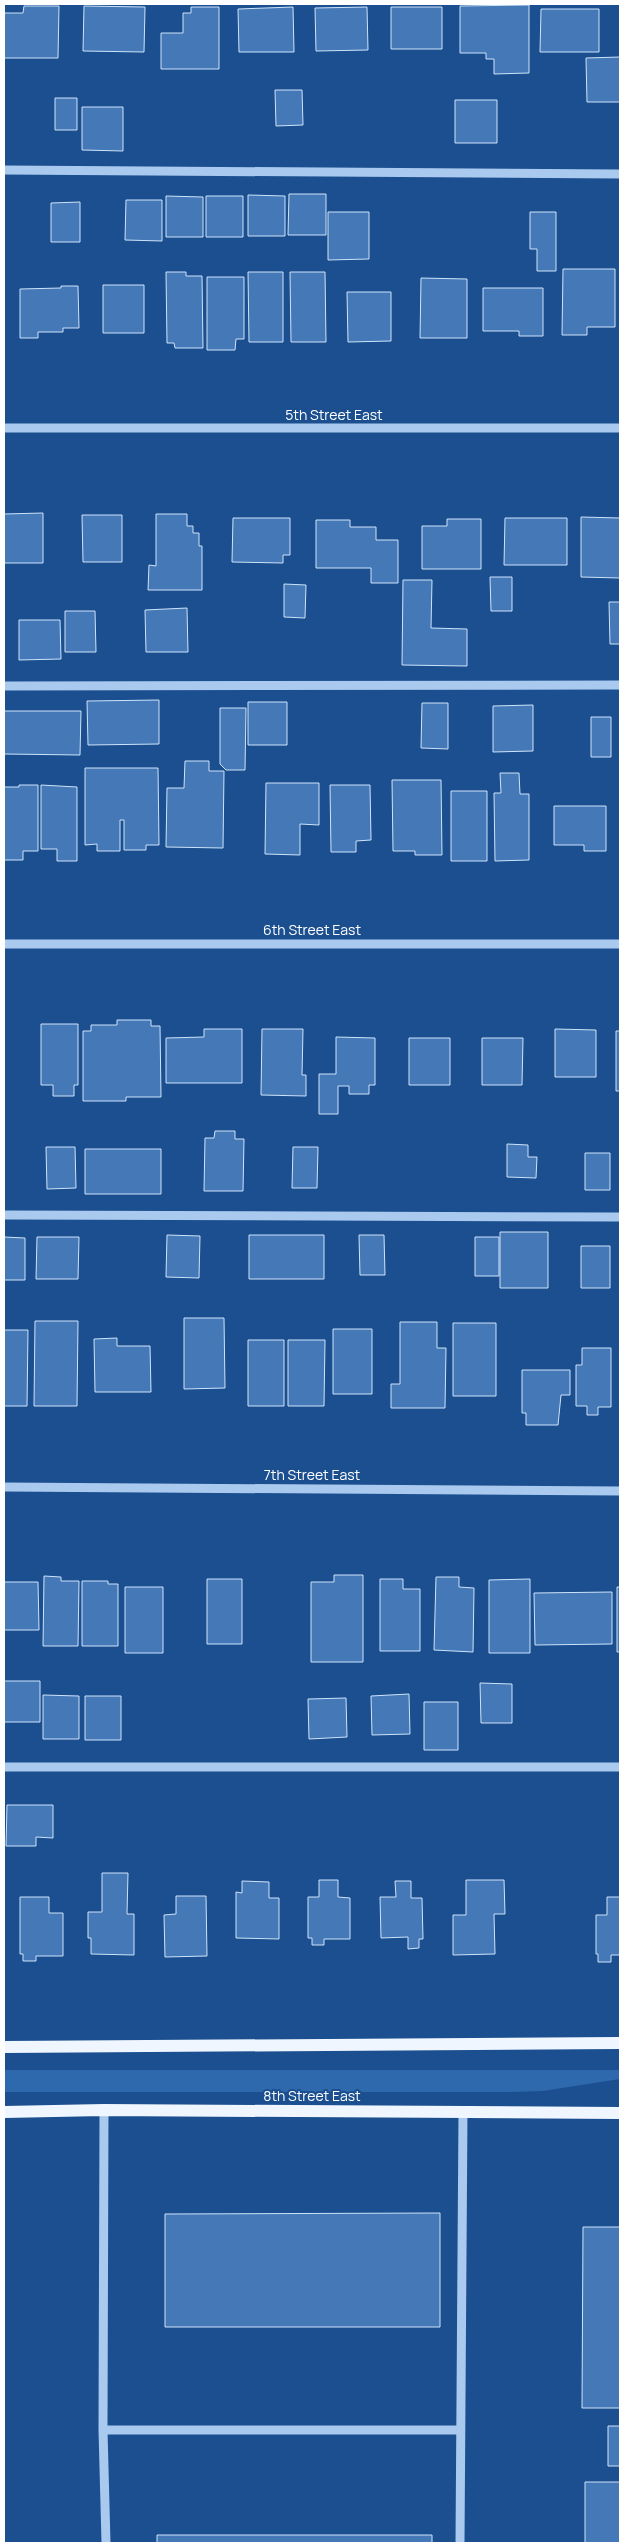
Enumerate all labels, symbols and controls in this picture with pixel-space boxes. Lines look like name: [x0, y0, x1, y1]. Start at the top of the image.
street label: 5th Street East: [285, 405, 383, 424]
street label: 6th Street East: [263, 920, 361, 939]
street label: 7th Street East: [264, 1465, 361, 1484]
street label: 8th Street East: [263, 2086, 361, 2105]

